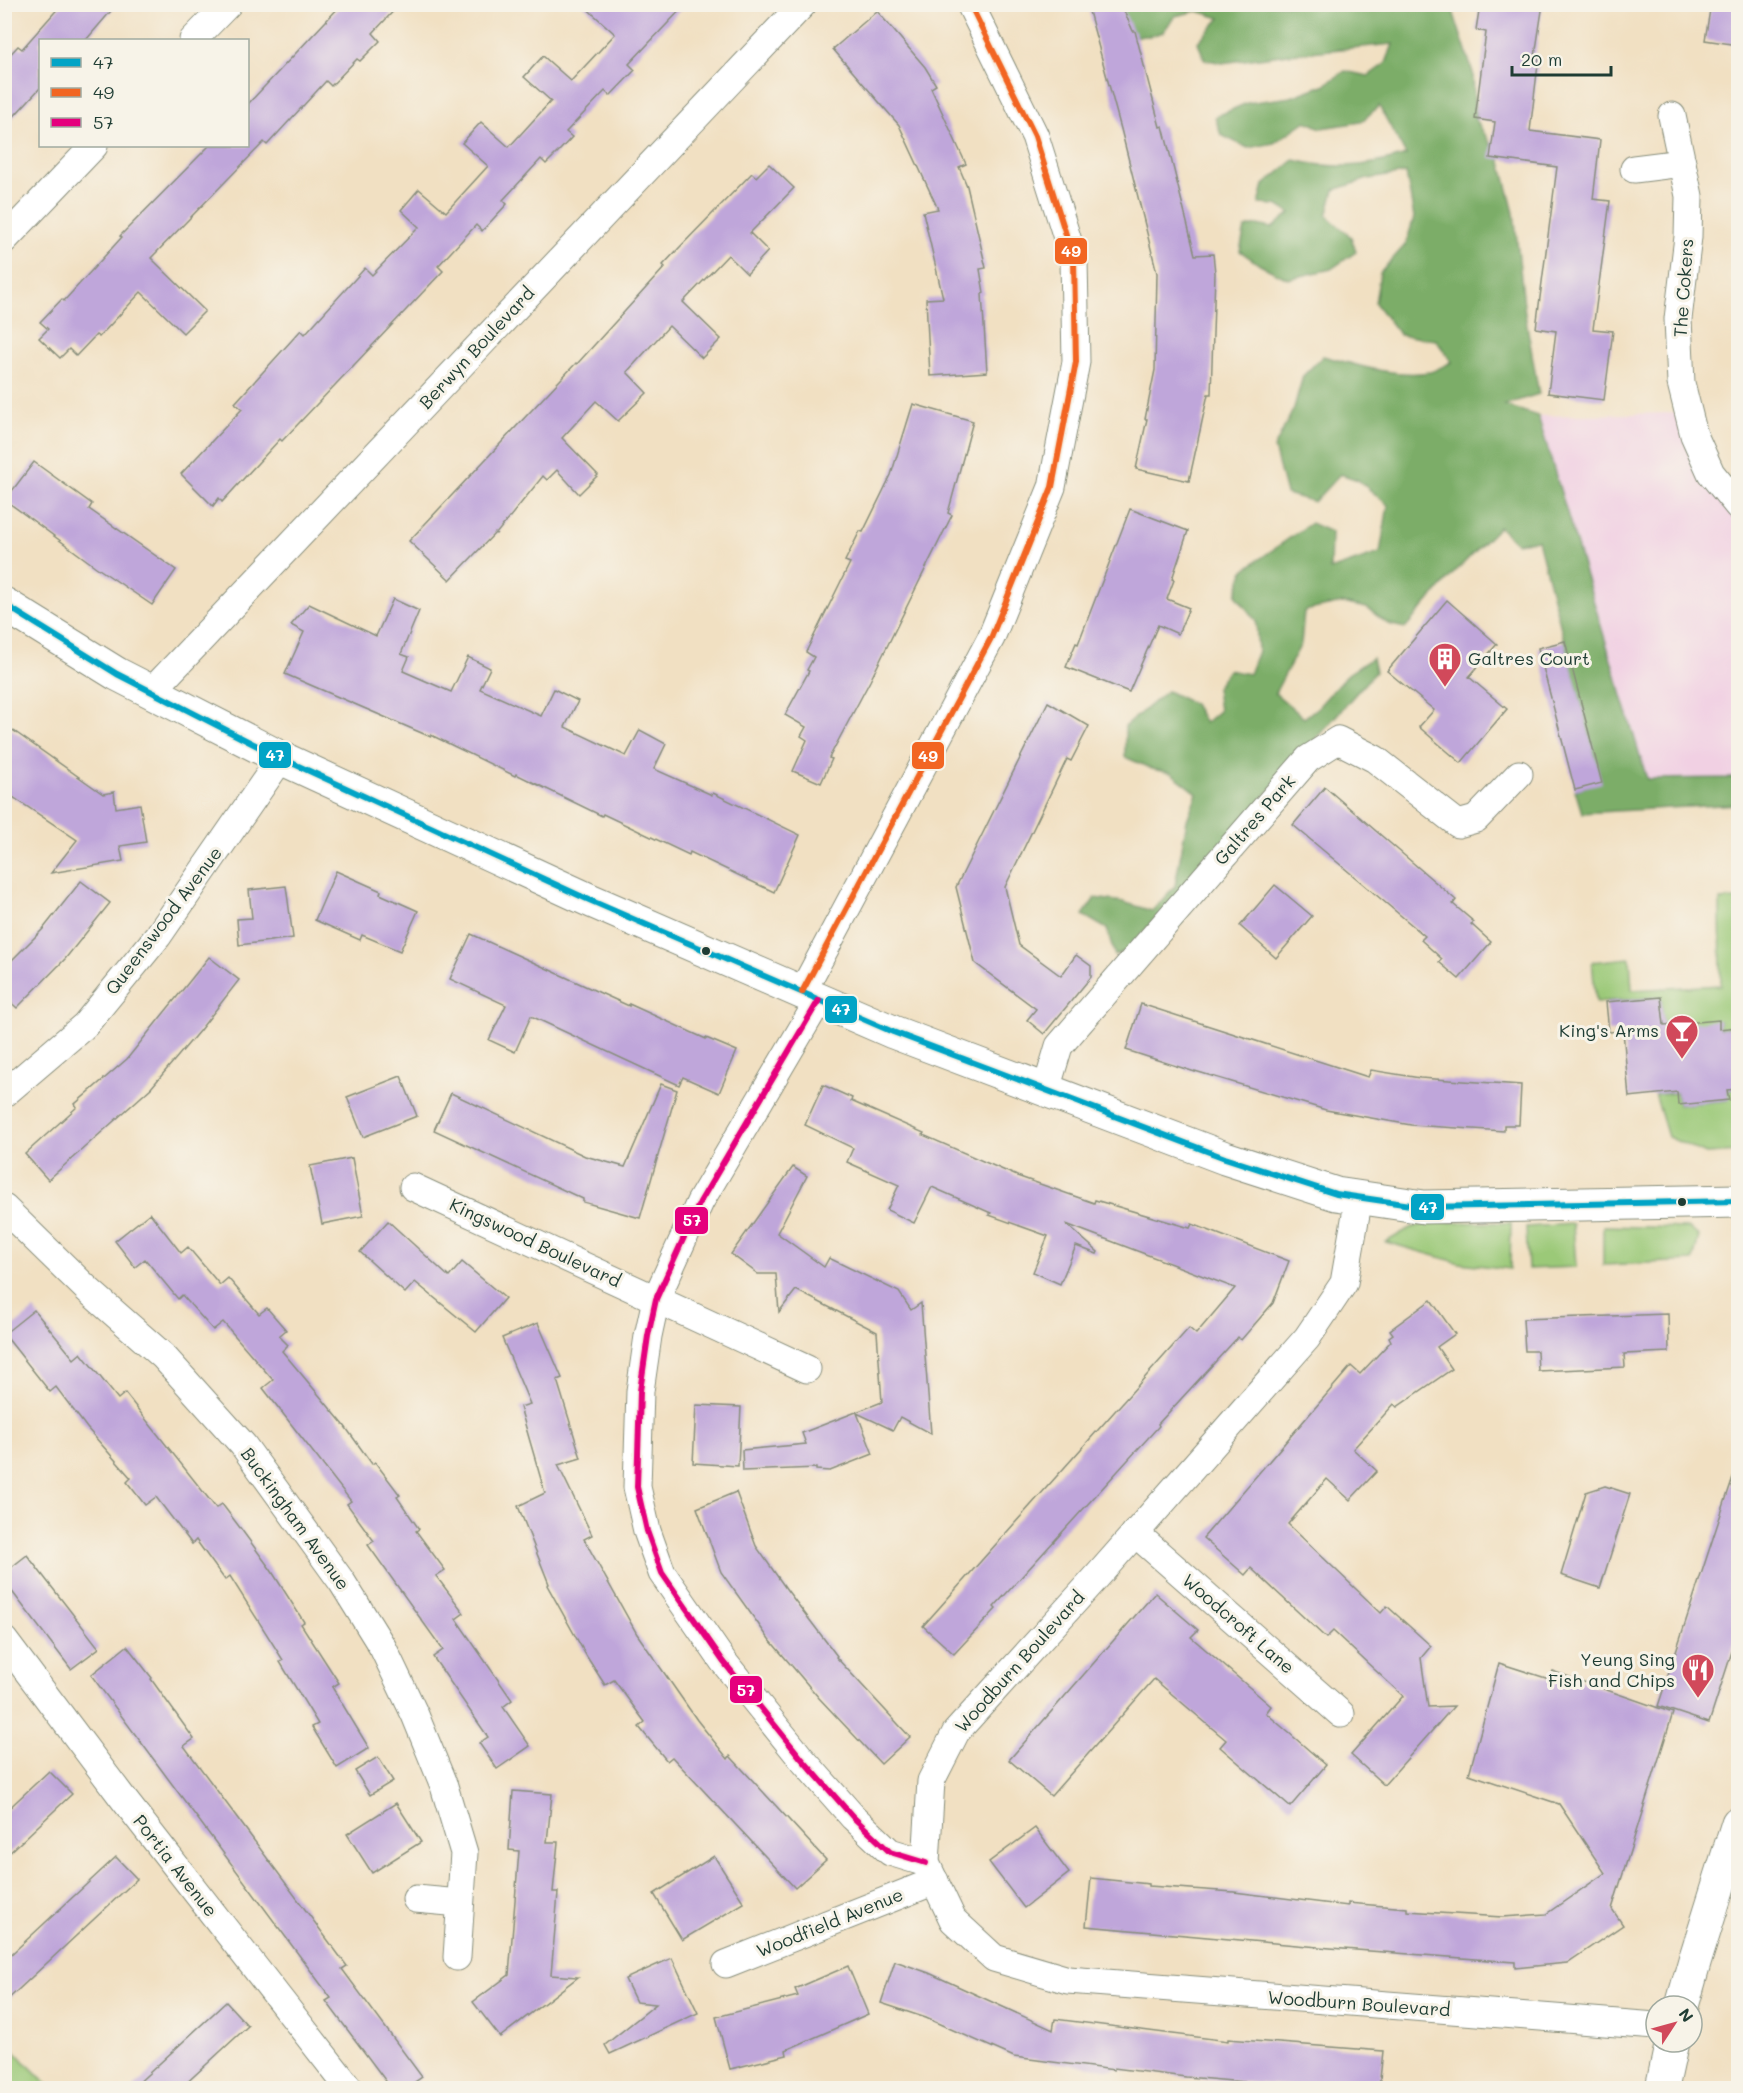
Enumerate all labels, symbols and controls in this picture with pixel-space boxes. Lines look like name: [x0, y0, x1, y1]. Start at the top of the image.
legend: [39, 39, 249, 147]
scale bar: [1512, 39, 1611, 77]
text: 20 m: [1521, 47, 1562, 71]
text: 47: [93, 50, 114, 74]
text: 49: [93, 80, 115, 104]
text: 57: [93, 110, 114, 134]
line badge: 49: [1054, 237, 1088, 265]
street label: The Cokers: [1668, 238, 1698, 338]
text: 49: [1061, 240, 1081, 261]
street label: Berwyn Boulevard: [413, 281, 539, 414]
building icon: Galtres Court: [1427, 641, 1463, 688]
place label: Galtres Court: [1468, 646, 1590, 670]
line badge: 47: [258, 741, 292, 769]
line badge: 49: [911, 741, 945, 770]
text: 47: [265, 744, 285, 765]
text: 49: [918, 745, 938, 766]
street label: Galtres Park: [1208, 769, 1300, 870]
street label: Queenswood Avenue: [100, 841, 227, 999]
unlabelled marker: [700, 945, 712, 957]
line badge: 47: [824, 995, 858, 1024]
text: 47: [831, 998, 851, 1019]
bar icon: King's Arms: [1664, 1013, 1700, 1060]
place label: King's Arms: [1559, 1018, 1659, 1042]
street label: Kingswood Boulevard: [446, 1192, 625, 1292]
line badge: 47: [1410, 1193, 1445, 1221]
text: 47: [1418, 1196, 1438, 1217]
unlabelled marker: [1676, 1196, 1688, 1208]
line badge: 57: [674, 1206, 709, 1235]
text: 57: [683, 1209, 701, 1230]
street label: Buckingham Avenue: [236, 1442, 356, 1595]
street label: Woodcroft Lane: [1177, 1568, 1300, 1679]
street label: Woodburn Boulevard: [949, 1585, 1089, 1737]
place label: Yeung Sing Fish and Chips: [1548, 1647, 1675, 1692]
restaurant icon: Yeung Sing Fish and Chips: [1680, 1652, 1716, 1699]
line badge: 57: [729, 1675, 763, 1704]
text: 57: [737, 1679, 755, 1700]
street label: Portia Avenue: [128, 1809, 223, 1921]
street label: Woodfield Avenue: [753, 1882, 907, 1962]
street label: Woodburn Boulevard: [1267, 1985, 1451, 2021]
north arrow: [1644, 1994, 1704, 2054]
text: N: [1674, 2004, 1699, 2026]

